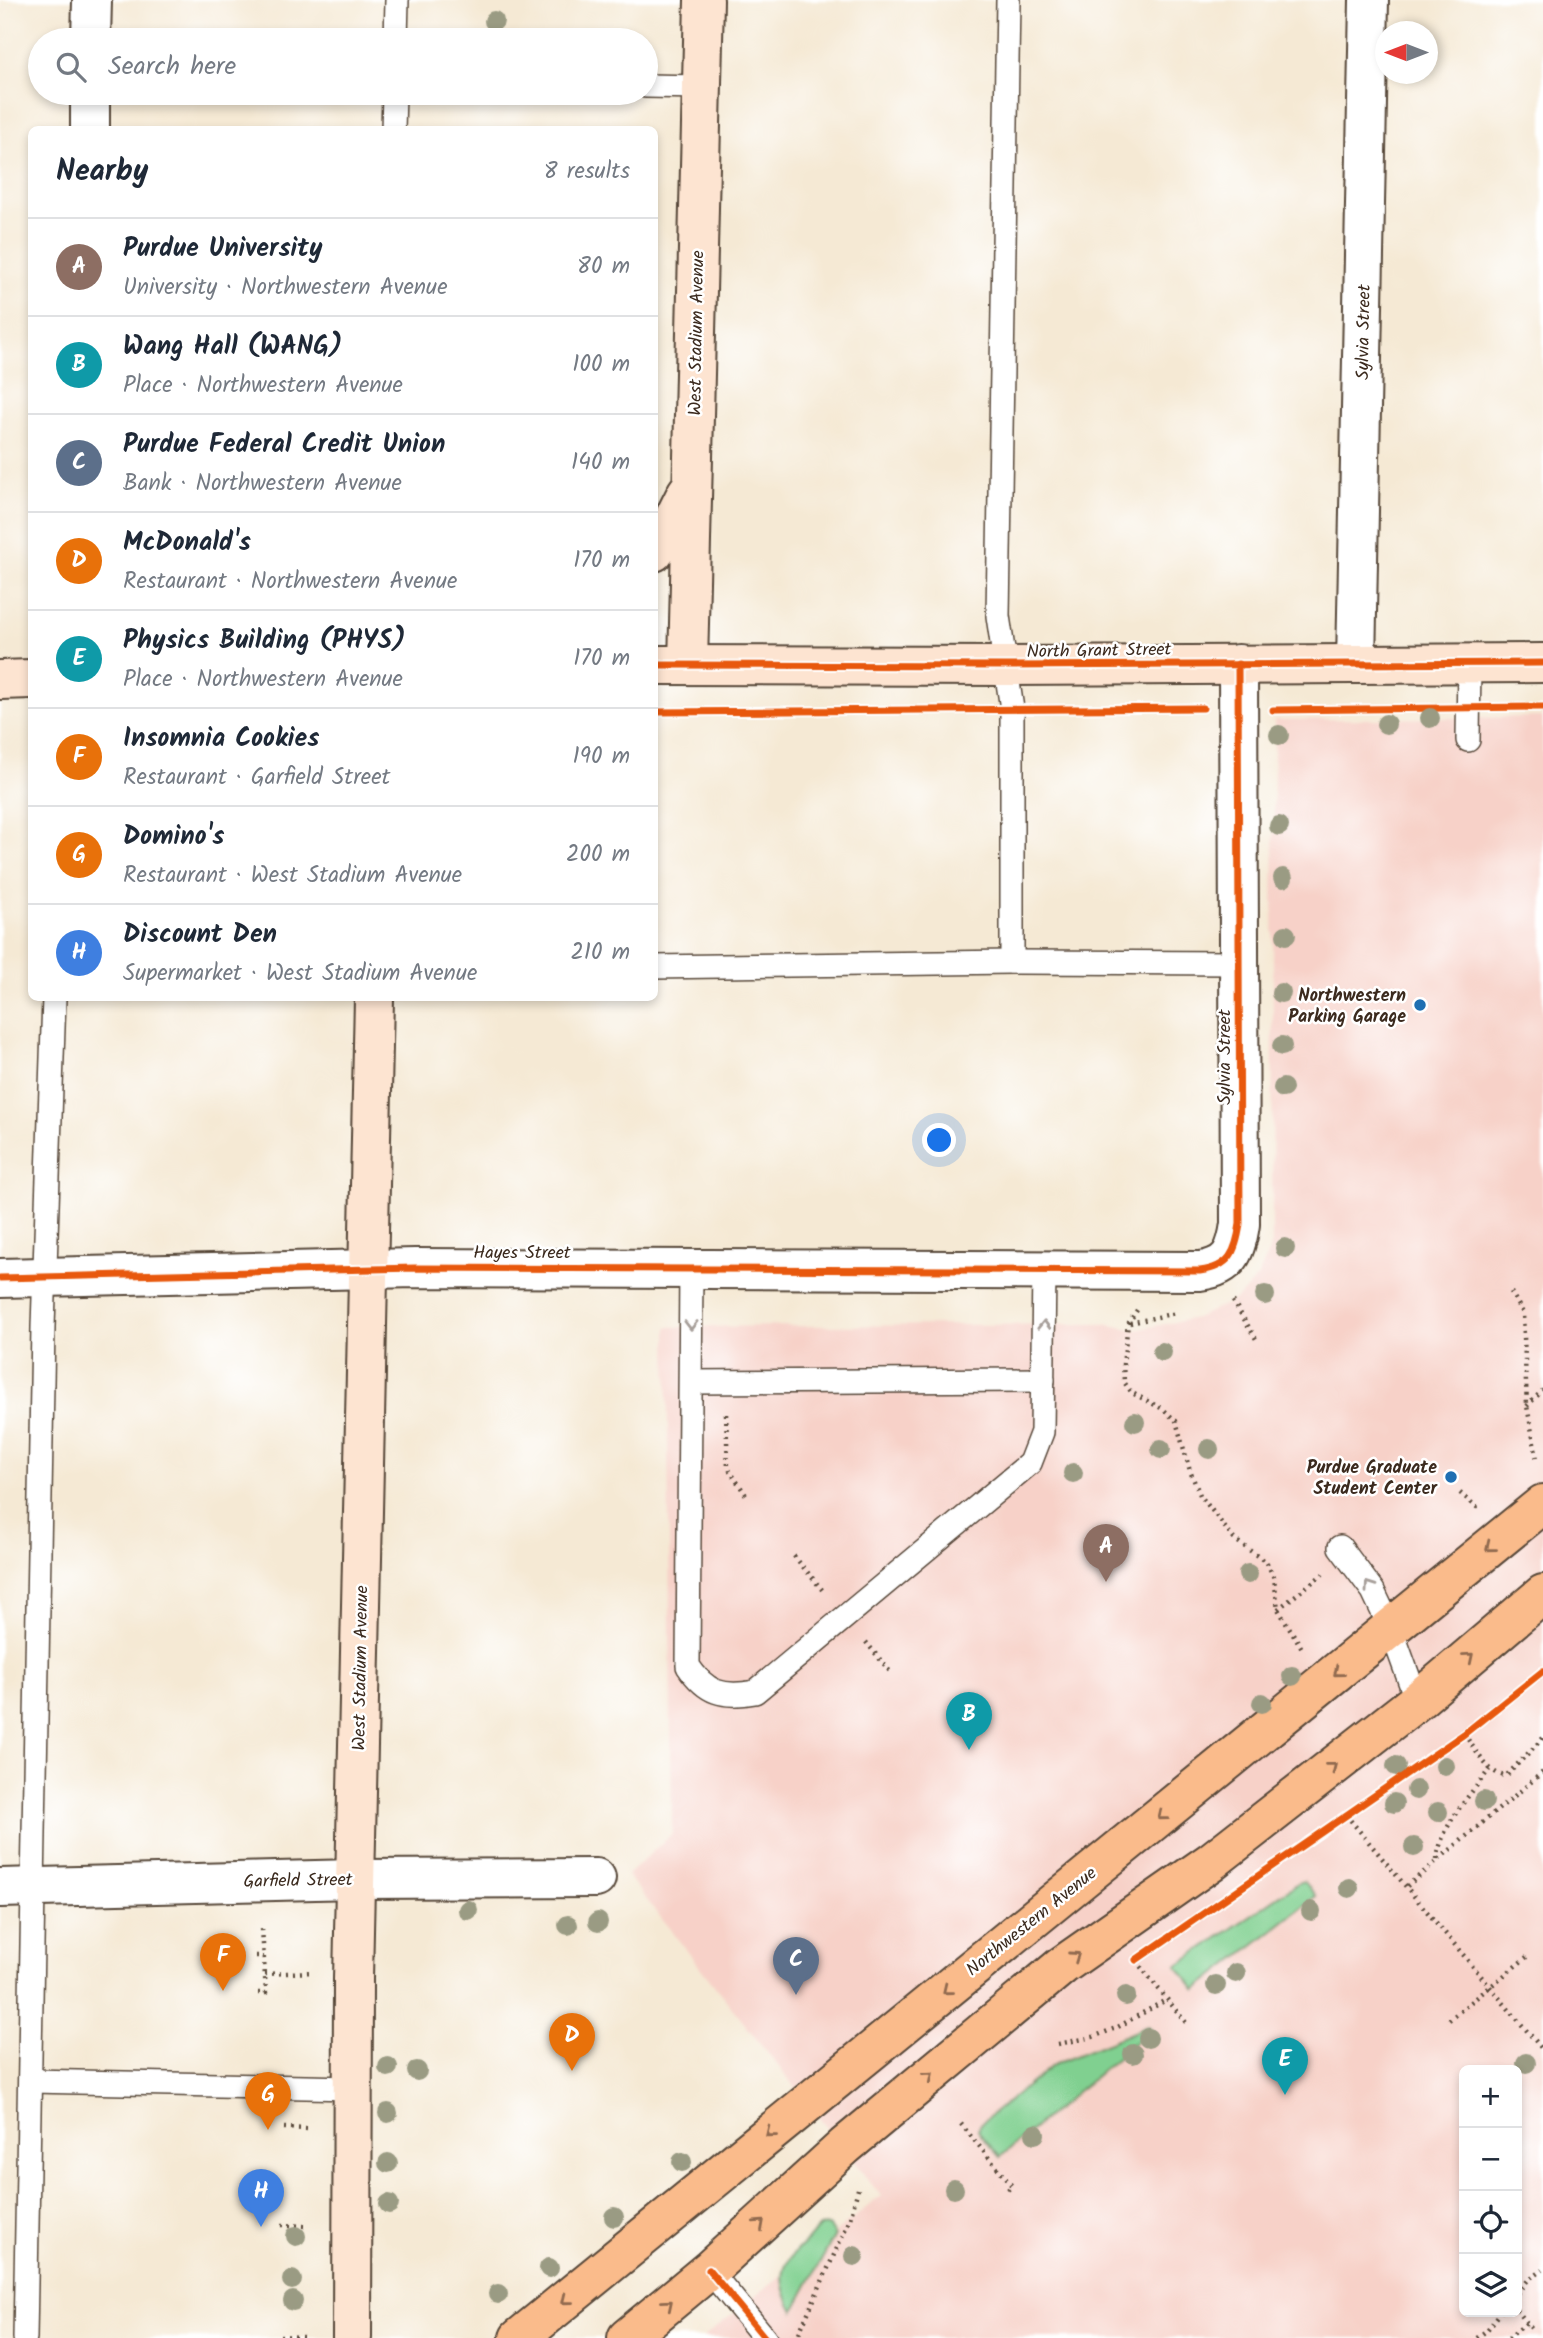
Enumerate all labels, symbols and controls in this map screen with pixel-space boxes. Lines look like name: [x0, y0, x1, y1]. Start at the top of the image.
north arrow: [1375, 21, 1438, 84]
search box: [28, 28, 658, 105]
text: Search here: [108, 46, 236, 88]
icon: search: [52, 48, 90, 86]
text: Nearby: [56, 148, 148, 196]
text: 8 results: [544, 154, 630, 190]
text: Purdue University: [123, 228, 323, 270]
text: A: [72, 249, 86, 285]
text: 80 m: [577, 249, 630, 285]
street label: West Stadium Avenue: [682, 250, 713, 416]
text: University · Northwestern Avenue: [123, 270, 448, 306]
street label: Sylvia Street: [1349, 283, 1380, 380]
text: Wang Hall (WANG): [123, 326, 343, 368]
text: B: [72, 347, 86, 383]
text: 100 m: [572, 347, 630, 383]
text: Place · Northwestern Avenue: [123, 368, 403, 404]
text: Purdue Federal Credit Union: [123, 424, 445, 466]
text: C: [72, 445, 86, 481]
text: 140 m: [571, 445, 630, 481]
text: Bank · Northwestern Avenue: [123, 466, 402, 502]
text: McDonald's: [123, 522, 251, 564]
text: D: [71, 543, 87, 579]
text: 170 m: [573, 543, 630, 579]
text: Restaurant · Northwestern Avenue: [123, 564, 457, 600]
text: Physics Building (PHYS): [123, 620, 406, 662]
street label: North Grant Street: [1026, 636, 1173, 667]
text: E: [73, 641, 85, 677]
text: 170 m: [573, 641, 630, 677]
text: Place · Northwestern Avenue: [123, 662, 403, 698]
text: Insomnia Cookies: [123, 718, 319, 760]
text: F: [73, 739, 85, 775]
text: 190 m: [573, 739, 630, 775]
text: Restaurant · Garfield Street: [123, 760, 390, 796]
text: Domino's: [123, 816, 224, 858]
text: G: [72, 837, 86, 873]
text: 200 m: [566, 837, 630, 873]
text: Restaurant · West Stadium Avenue: [123, 858, 462, 894]
text: Discount Den: [123, 914, 277, 956]
text: H: [72, 935, 86, 971]
text: 210 m: [570, 935, 630, 971]
text: Supermarket · West Stadium Avenue: [123, 956, 477, 992]
place label: Northwestern Parking Garage: [1288, 982, 1406, 1032]
marker: Northwestern Parking Garage: [1412, 997, 1428, 1013]
street label: Sylvia Street: [1211, 1008, 1240, 1105]
your location: [922, 1123, 956, 1157]
street label: Hayes Street: [473, 1239, 572, 1268]
one-way arrow: [1036, 1319, 1052, 1329]
one-way arrow: [683, 1320, 699, 1331]
place label: Purdue Graduate Student Center: [1307, 1454, 1438, 1504]
marker: Purdue Graduate Student Center: [1443, 1469, 1459, 1485]
pin: A: [1083, 1524, 1129, 1582]
one-way arrow: [1486, 1539, 1499, 1551]
one-way arrow: [1365, 1581, 1377, 1594]
street label: West Stadium Avenue: [346, 1585, 377, 1751]
one-way arrow: [1461, 1653, 1474, 1665]
one-way arrow: [1334, 1664, 1347, 1676]
pin: B: [946, 1692, 992, 1750]
one-way arrow: [1325, 1763, 1337, 1776]
one-way arrow: [1157, 1807, 1169, 1820]
street label: Northwestern Avenue: [960, 1860, 1104, 1984]
street label: Garfield Street: [243, 1866, 354, 1897]
pin: F: [200, 1933, 246, 1991]
pin: C: [773, 1937, 819, 1995]
one-way arrow: [1068, 1951, 1081, 1964]
one-way arrow: [943, 1981, 955, 1994]
pin: D: [549, 2013, 595, 2071]
pin: E: [1262, 2037, 1308, 2095]
map controls: [1459, 2065, 1522, 2317]
button: +: [1459, 2065, 1522, 2128]
pin: G: [245, 2072, 291, 2130]
one-way arrow: [921, 2072, 934, 2084]
one-way arrow: [766, 2125, 779, 2137]
button: −: [1459, 2128, 1522, 2191]
pin: H: [238, 2169, 284, 2227]
button: locate: [1459, 2191, 1522, 2254]
one-way arrow: [751, 2220, 764, 2232]
button: layers: [1459, 2254, 1522, 2317]
one-way arrow: [561, 2291, 573, 2304]
one-way arrow: [659, 2300, 672, 2312]

